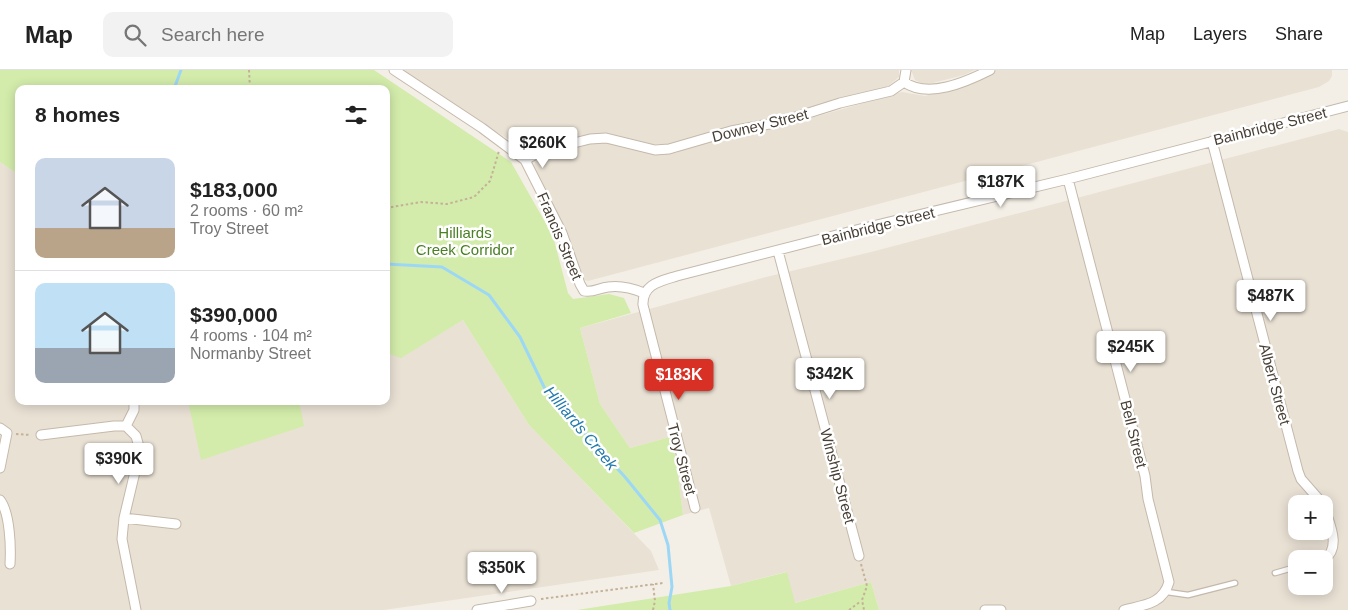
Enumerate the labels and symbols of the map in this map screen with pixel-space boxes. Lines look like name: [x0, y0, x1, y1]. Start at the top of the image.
street label: Bainbridge Street: [1212, 104, 1329, 148]
street label: Downey Street: [710, 105, 811, 145]
pin: $260K: [508, 126, 578, 169]
pin: $187K: [966, 166, 1036, 208]
street label: Francis Street: [534, 190, 586, 283]
street label: Bainbridge Street: [820, 204, 937, 248]
park label: Hilliards Creek Corridor: [416, 224, 514, 258]
pin: $487K: [1236, 280, 1306, 322]
pin: $245K: [1096, 330, 1166, 373]
street label: Albert Street: [1256, 342, 1294, 427]
pin: $183K: [644, 358, 714, 401]
pin: $342K: [795, 358, 865, 400]
water label: Hilliards Creek: [541, 383, 622, 474]
street label: Bell Street: [1117, 398, 1151, 470]
street label: Troy Street: [664, 421, 700, 498]
street label: Winship Street: [817, 427, 859, 526]
pin: $390K: [84, 442, 154, 485]
pin: $350K: [467, 552, 537, 594]

